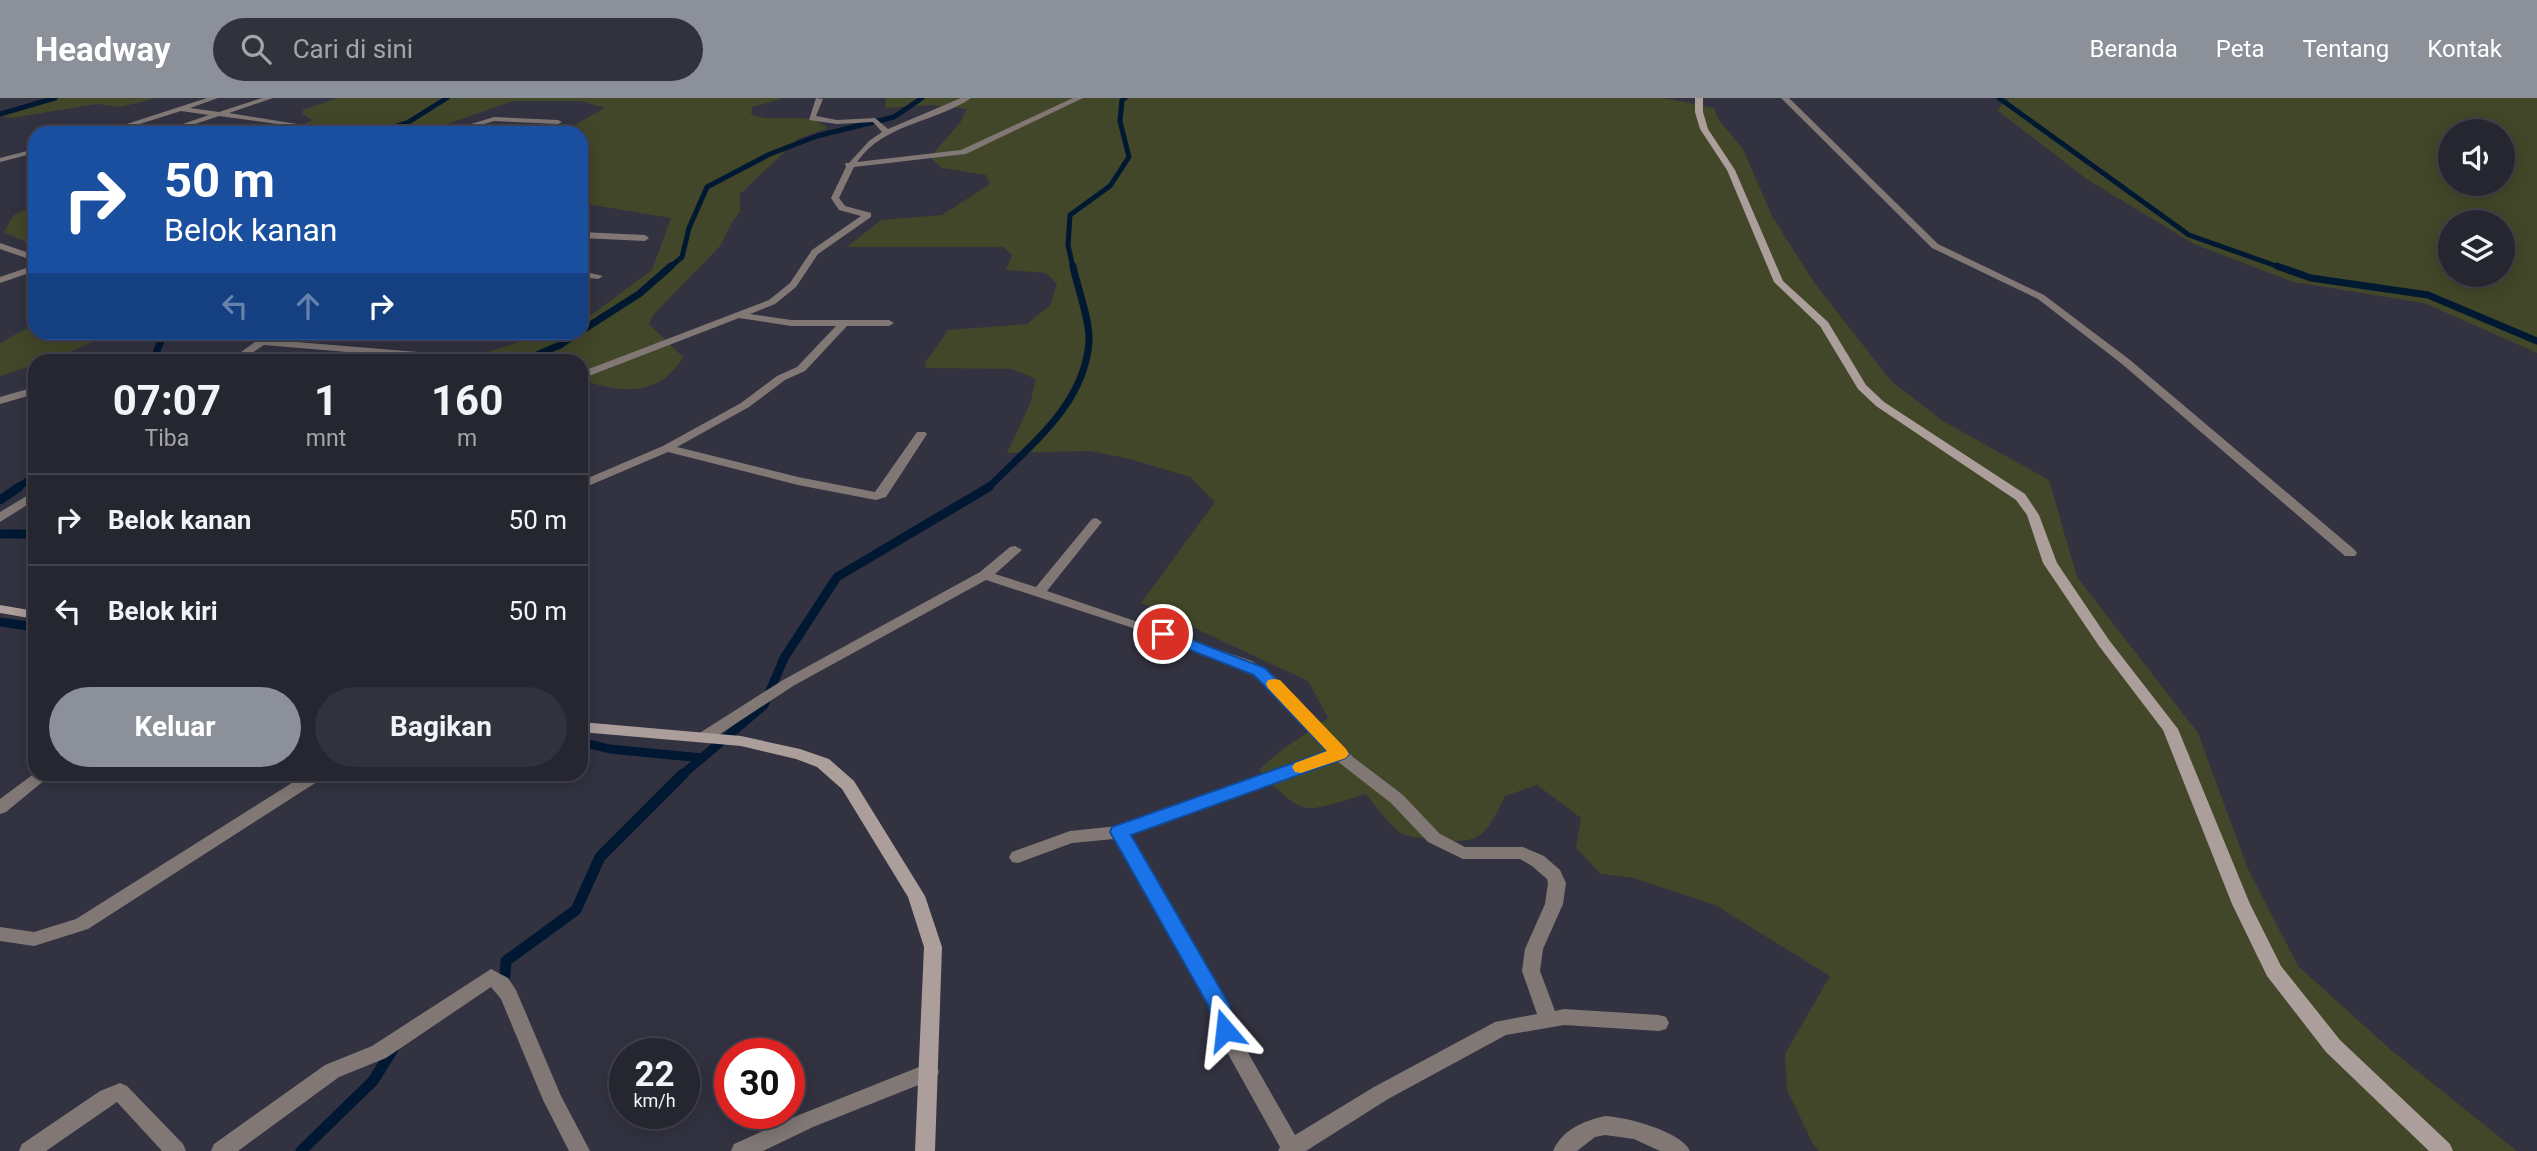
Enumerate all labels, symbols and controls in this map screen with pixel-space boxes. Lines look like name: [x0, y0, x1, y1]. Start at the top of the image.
search box: [213, 18, 703, 81]
text: Headway: [35, 30, 171, 69]
icon: search: [237, 30, 275, 68]
text: Cari di sini: [293, 34, 413, 64]
text: Beranda: [2090, 35, 2178, 63]
text: Peta: [2216, 35, 2264, 63]
text: Tentang: [2302, 35, 2389, 63]
text: Kontak: [2427, 35, 2502, 63]
map controls: [2438, 119, 2515, 287]
button: sound: [2438, 119, 2515, 196]
text: 50 m: [164, 152, 275, 209]
icon: right: [49, 154, 140, 245]
button: layers: [2438, 210, 2515, 287]
text: Belok kanan: [164, 211, 337, 249]
icon: left: [216, 287, 254, 325]
icon: ahead: [289, 287, 327, 325]
icon: right: [362, 287, 400, 325]
text: 07:07: [113, 376, 221, 425]
text: 1: [314, 376, 338, 425]
text: 160: [431, 376, 503, 425]
text: Tiba: [145, 425, 189, 452]
text: mnt: [306, 425, 346, 452]
text: m: [457, 425, 477, 452]
icon: right: [49, 501, 87, 539]
text: Belok kanan: [108, 505, 251, 535]
text: 50 m: [509, 505, 567, 535]
icon: left: [49, 592, 87, 630]
text: Belok kiri: [108, 596, 218, 626]
text: 50 m: [509, 596, 567, 626]
pin: [1133, 604, 1193, 664]
icon: arrive: [1144, 615, 1182, 653]
button: Keluar: [49, 687, 301, 767]
button: Bagikan: [315, 687, 567, 767]
position arrow: [1188, 993, 1262, 1067]
speed limit sign: 30: [714, 1038, 805, 1129]
text: 22: [634, 1054, 675, 1095]
text: km/h: [633, 1090, 676, 1111]

